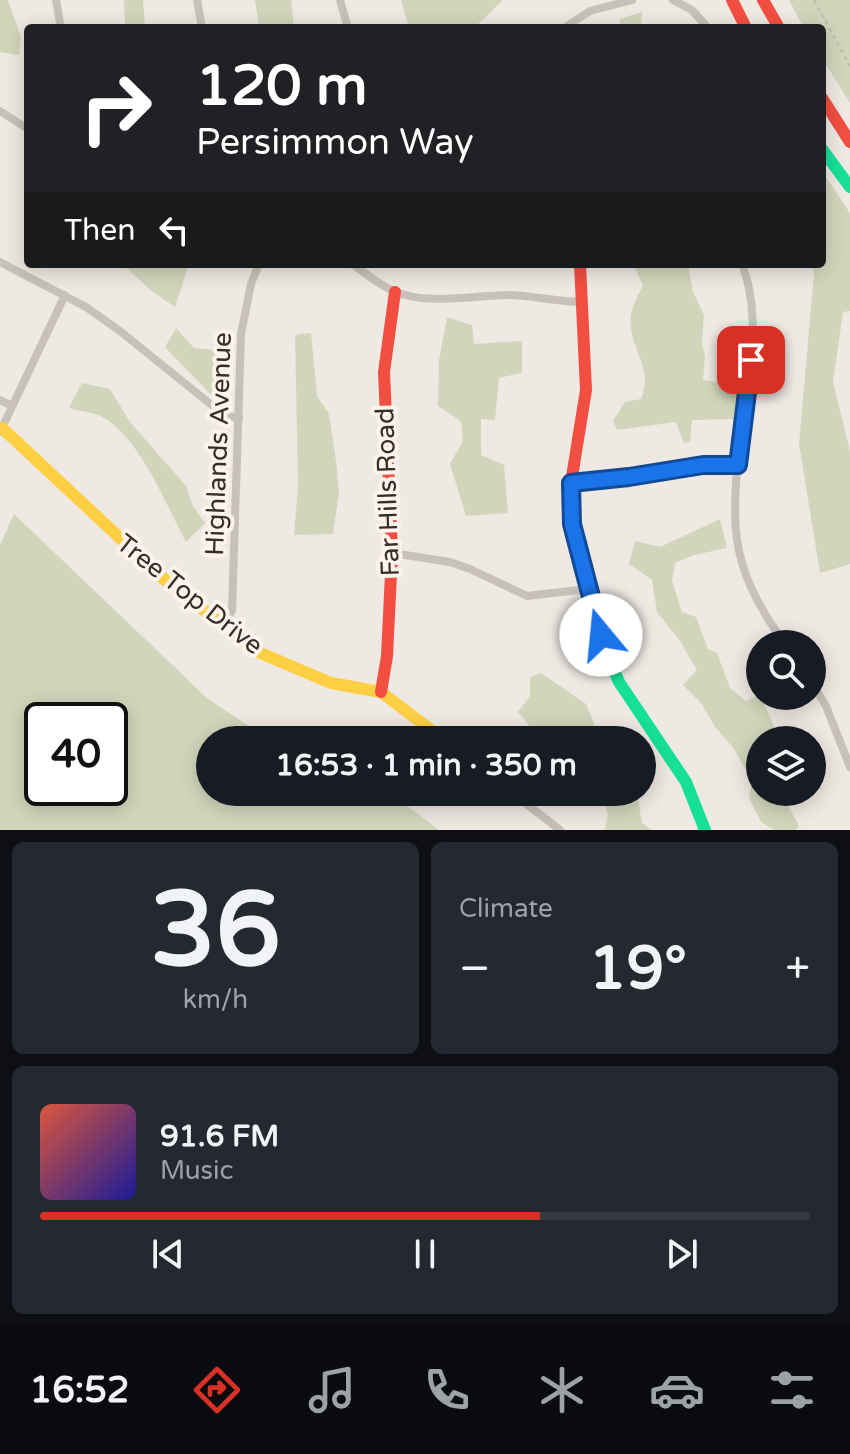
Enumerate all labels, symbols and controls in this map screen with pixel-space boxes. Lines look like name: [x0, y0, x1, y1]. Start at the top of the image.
text: 120 m: [196, 53, 367, 120]
icon: right: [64, 56, 168, 160]
text: Persimmon Way: [196, 121, 474, 164]
icon: left: [152, 208, 196, 252]
text: Then: [64, 212, 136, 249]
pin: [717, 326, 785, 394]
street label: Highlands Avenue: [199, 332, 238, 556]
icon: arrive: [729, 338, 773, 382]
street label: Far Hills Road: [369, 407, 406, 577]
street label: Tree Top Drive: [110, 528, 269, 661]
position arrow: [559, 593, 643, 677]
map controls: [746, 630, 826, 806]
button: search: [746, 630, 826, 710]
speed limit sign: 40: [24, 702, 128, 806]
button: layers: [746, 726, 826, 806]
text: 16:53 · 1 min · 350 m: [275, 747, 577, 784]
text: 36: [150, 869, 281, 994]
text: Climate: [459, 893, 553, 924]
text: 19°: [589, 933, 687, 1005]
text: −: [459, 943, 490, 996]
text: +: [785, 943, 810, 996]
text: km/h: [183, 984, 248, 1015]
text: 91.6 FM: [160, 1118, 279, 1155]
text: Music: [160, 1155, 233, 1186]
icon: previous: [146, 1232, 190, 1276]
icon: pause: [403, 1232, 447, 1276]
icon: next: [660, 1232, 704, 1276]
icon: directions: [189, 1362, 245, 1418]
icon: music: [304, 1362, 360, 1418]
icon: phone: [419, 1362, 475, 1418]
icon: climate: [534, 1362, 590, 1418]
icon: car: [649, 1362, 705, 1418]
icon: filters: [764, 1362, 820, 1418]
text: 16:52: [30, 1369, 129, 1412]

